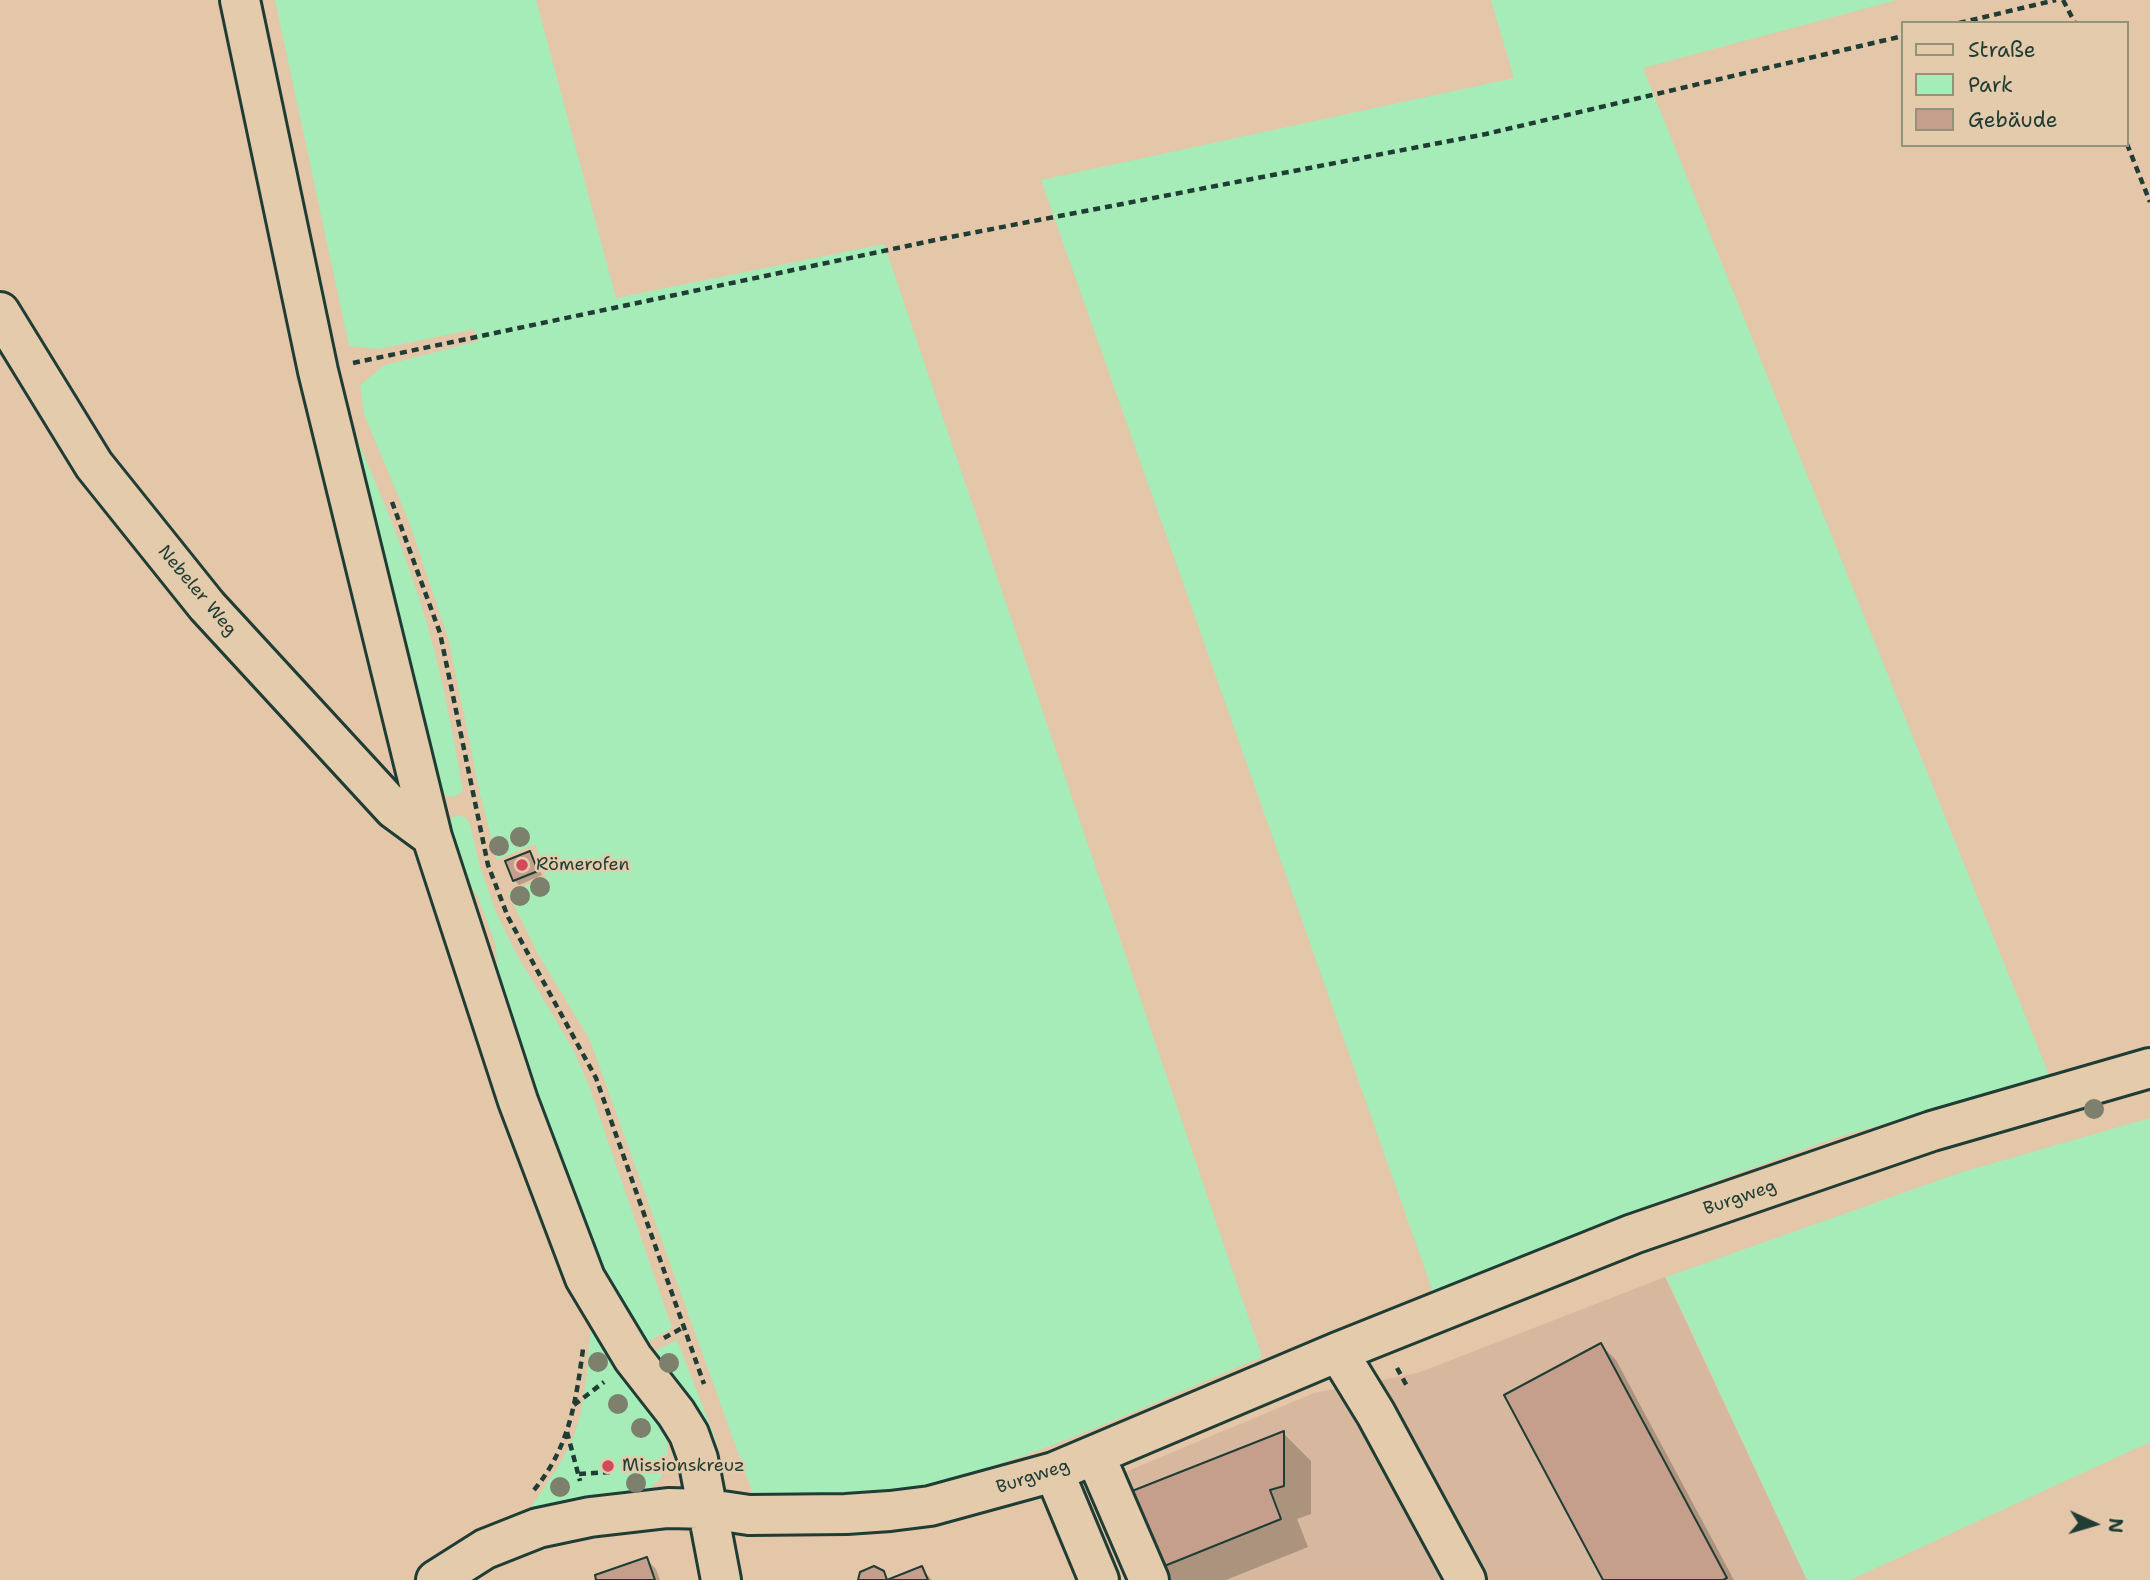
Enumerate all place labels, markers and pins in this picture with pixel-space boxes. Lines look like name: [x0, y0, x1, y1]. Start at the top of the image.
place label: Römerofen: [536, 854, 629, 876]
marker: Römerofen: [514, 857, 530, 873]
place label: Missionskreuz: [622, 1455, 745, 1477]
marker: Missionskreuz: [600, 1458, 616, 1474]

